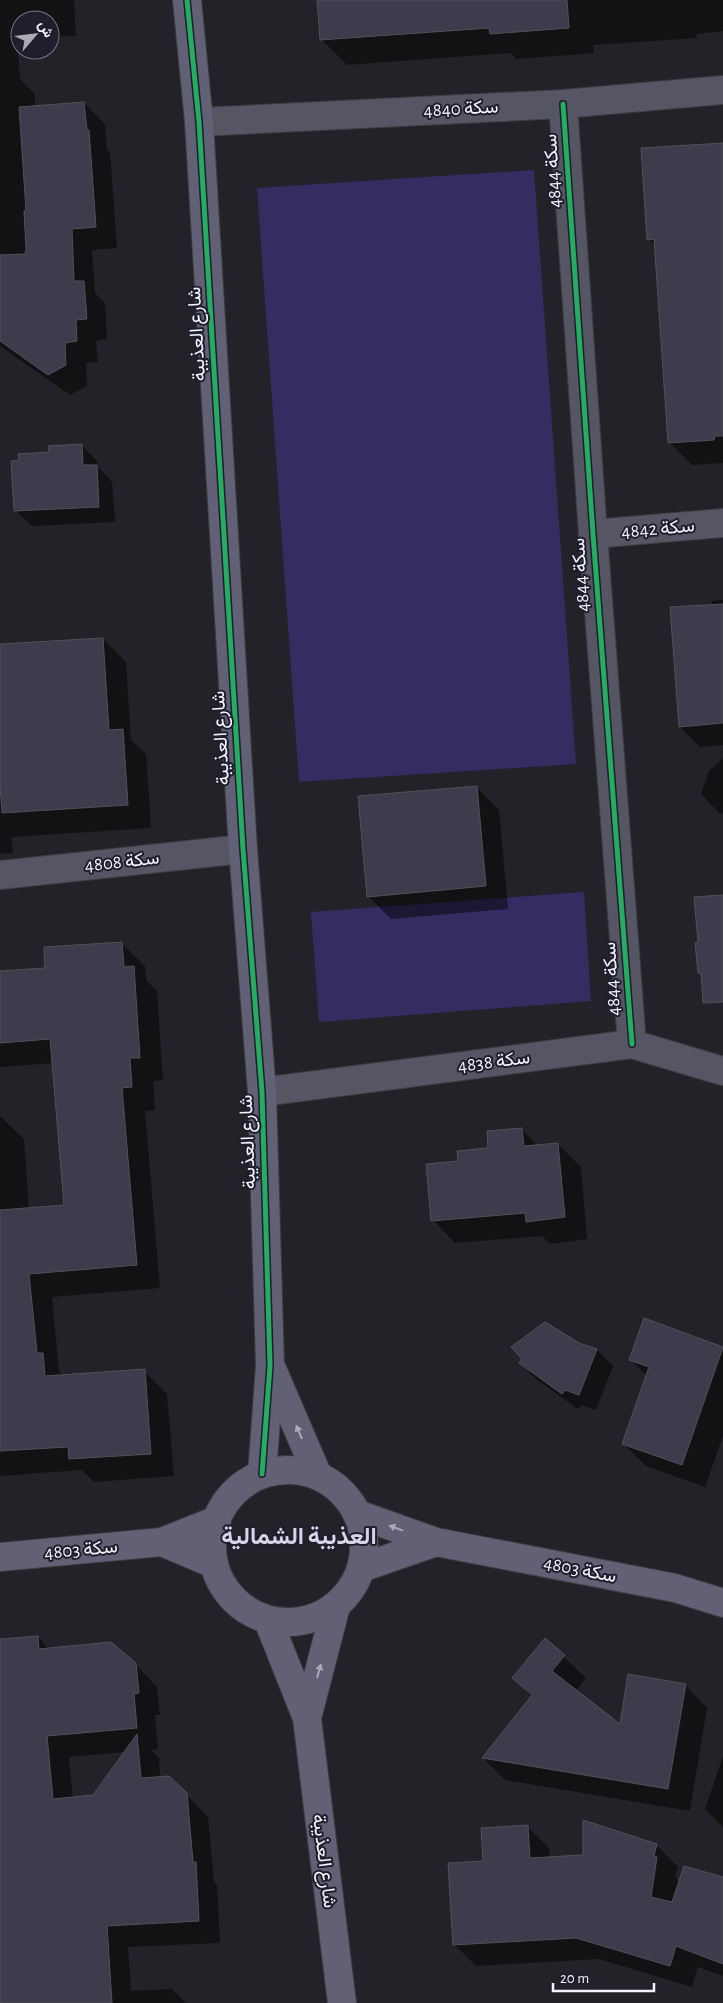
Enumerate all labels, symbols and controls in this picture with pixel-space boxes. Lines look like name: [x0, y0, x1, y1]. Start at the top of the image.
north arrow: [10, 10, 60, 60]
text: ش: [35, 19, 56, 41]
street label: سكة 4840: [423, 98, 499, 120]
street label: سكة 4844: [541, 133, 565, 209]
street label: شارع العذيبة: [185, 286, 211, 382]
street label: سكة 4842: [620, 516, 696, 542]
street label: سكة 4844: [569, 537, 593, 613]
street label: شارع العذيبة: [209, 690, 235, 786]
street label: سكة 4808: [84, 849, 160, 875]
street label: سكة 4844: [600, 941, 624, 1017]
street label: سكة 4838: [457, 1048, 531, 1076]
street label: شارع العذيبة: [237, 1094, 261, 1190]
one-way arrow: [294, 1425, 302, 1439]
one-way arrow: [389, 1524, 404, 1531]
district label: العذيبة الشمالية: [221, 1525, 377, 1550]
street label: سكة 4803: [43, 1537, 119, 1563]
street label: سكة 4803: [542, 1554, 618, 1586]
one-way arrow: [315, 1664, 323, 1679]
street label: شارع العذيبة: [307, 1813, 339, 1909]
scale bar: [553, 1960, 654, 1992]
text: 20 m: [560, 1971, 589, 1986]

